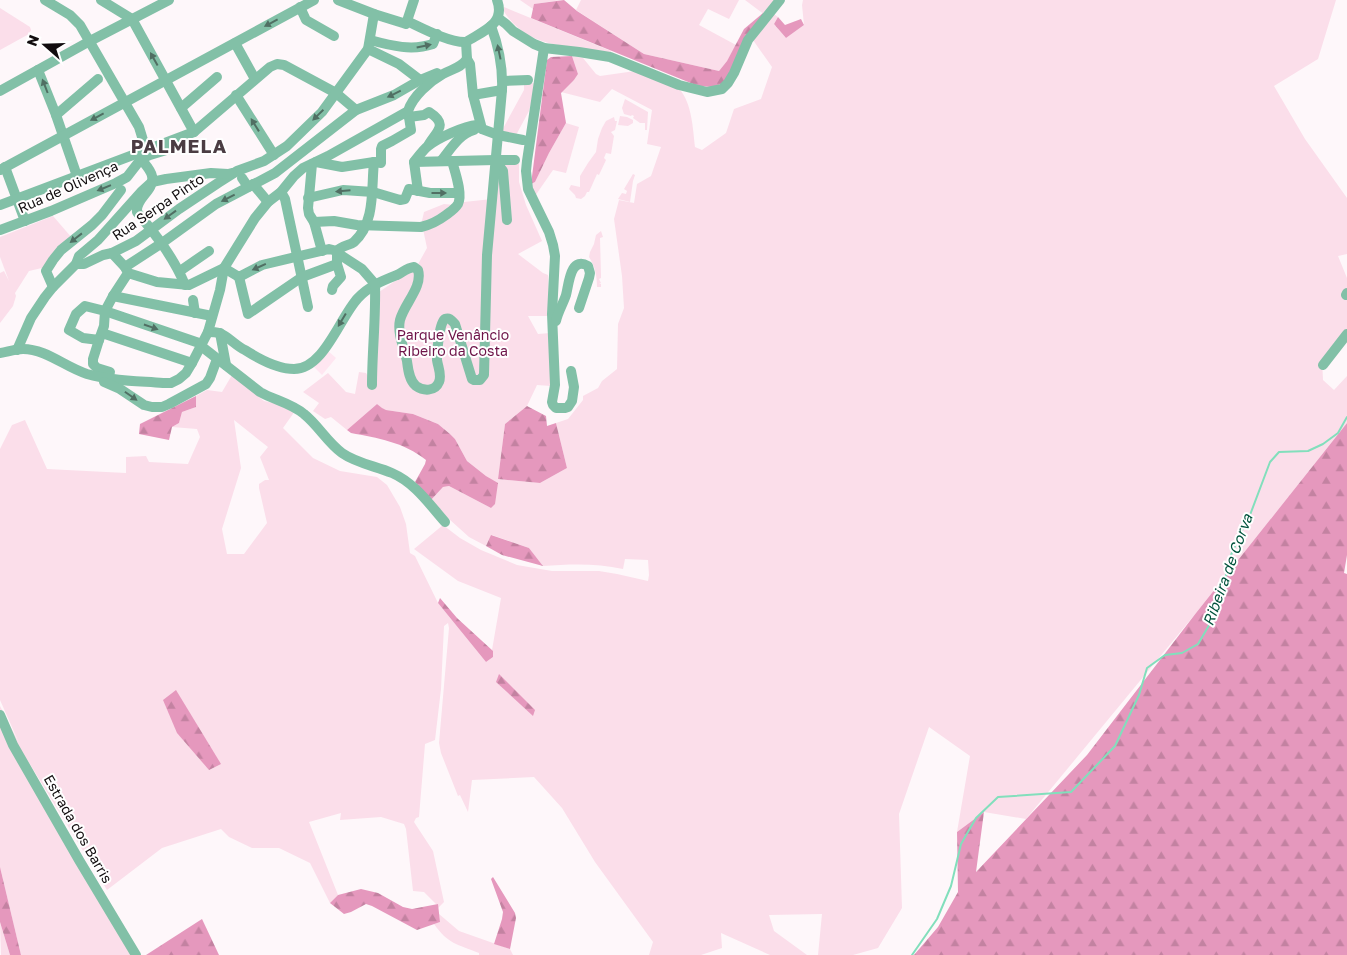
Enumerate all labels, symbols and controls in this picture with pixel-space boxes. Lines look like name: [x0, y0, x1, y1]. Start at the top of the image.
one-way arrow: [264, 19, 278, 27]
north arrow: [20, 20, 70, 70]
text: N: [23, 32, 42, 48]
one-way arrow: [416, 42, 431, 50]
one-way arrow: [495, 44, 503, 59]
one-way arrow: [150, 52, 158, 66]
one-way arrow: [40, 79, 48, 93]
one-way arrow: [387, 90, 401, 98]
one-way arrow: [312, 109, 324, 121]
one-way arrow: [90, 113, 105, 121]
one-way arrow: [251, 119, 260, 132]
district label: PALMELA: [131, 134, 227, 157]
street label: Rua de Olivença: [15, 157, 120, 216]
street label: Rua Serpa Pinto: [109, 170, 207, 244]
one-way arrow: [96, 185, 111, 192]
one-way arrow: [334, 187, 350, 195]
one-way arrow: [431, 189, 447, 197]
one-way arrow: [220, 194, 235, 202]
one-way arrow: [164, 210, 177, 221]
one-way arrow: [69, 233, 82, 244]
one-way arrow: [252, 264, 266, 272]
one-way arrow: [338, 314, 347, 327]
one-way arrow: [144, 323, 159, 331]
park label: Parque Venâncio Ribeiro da Costa: [397, 326, 509, 359]
one-way arrow: [124, 391, 137, 401]
water label: Ribeira de Corva: [1198, 511, 1256, 628]
street label: Estrada dos Barris: [41, 772, 116, 886]

